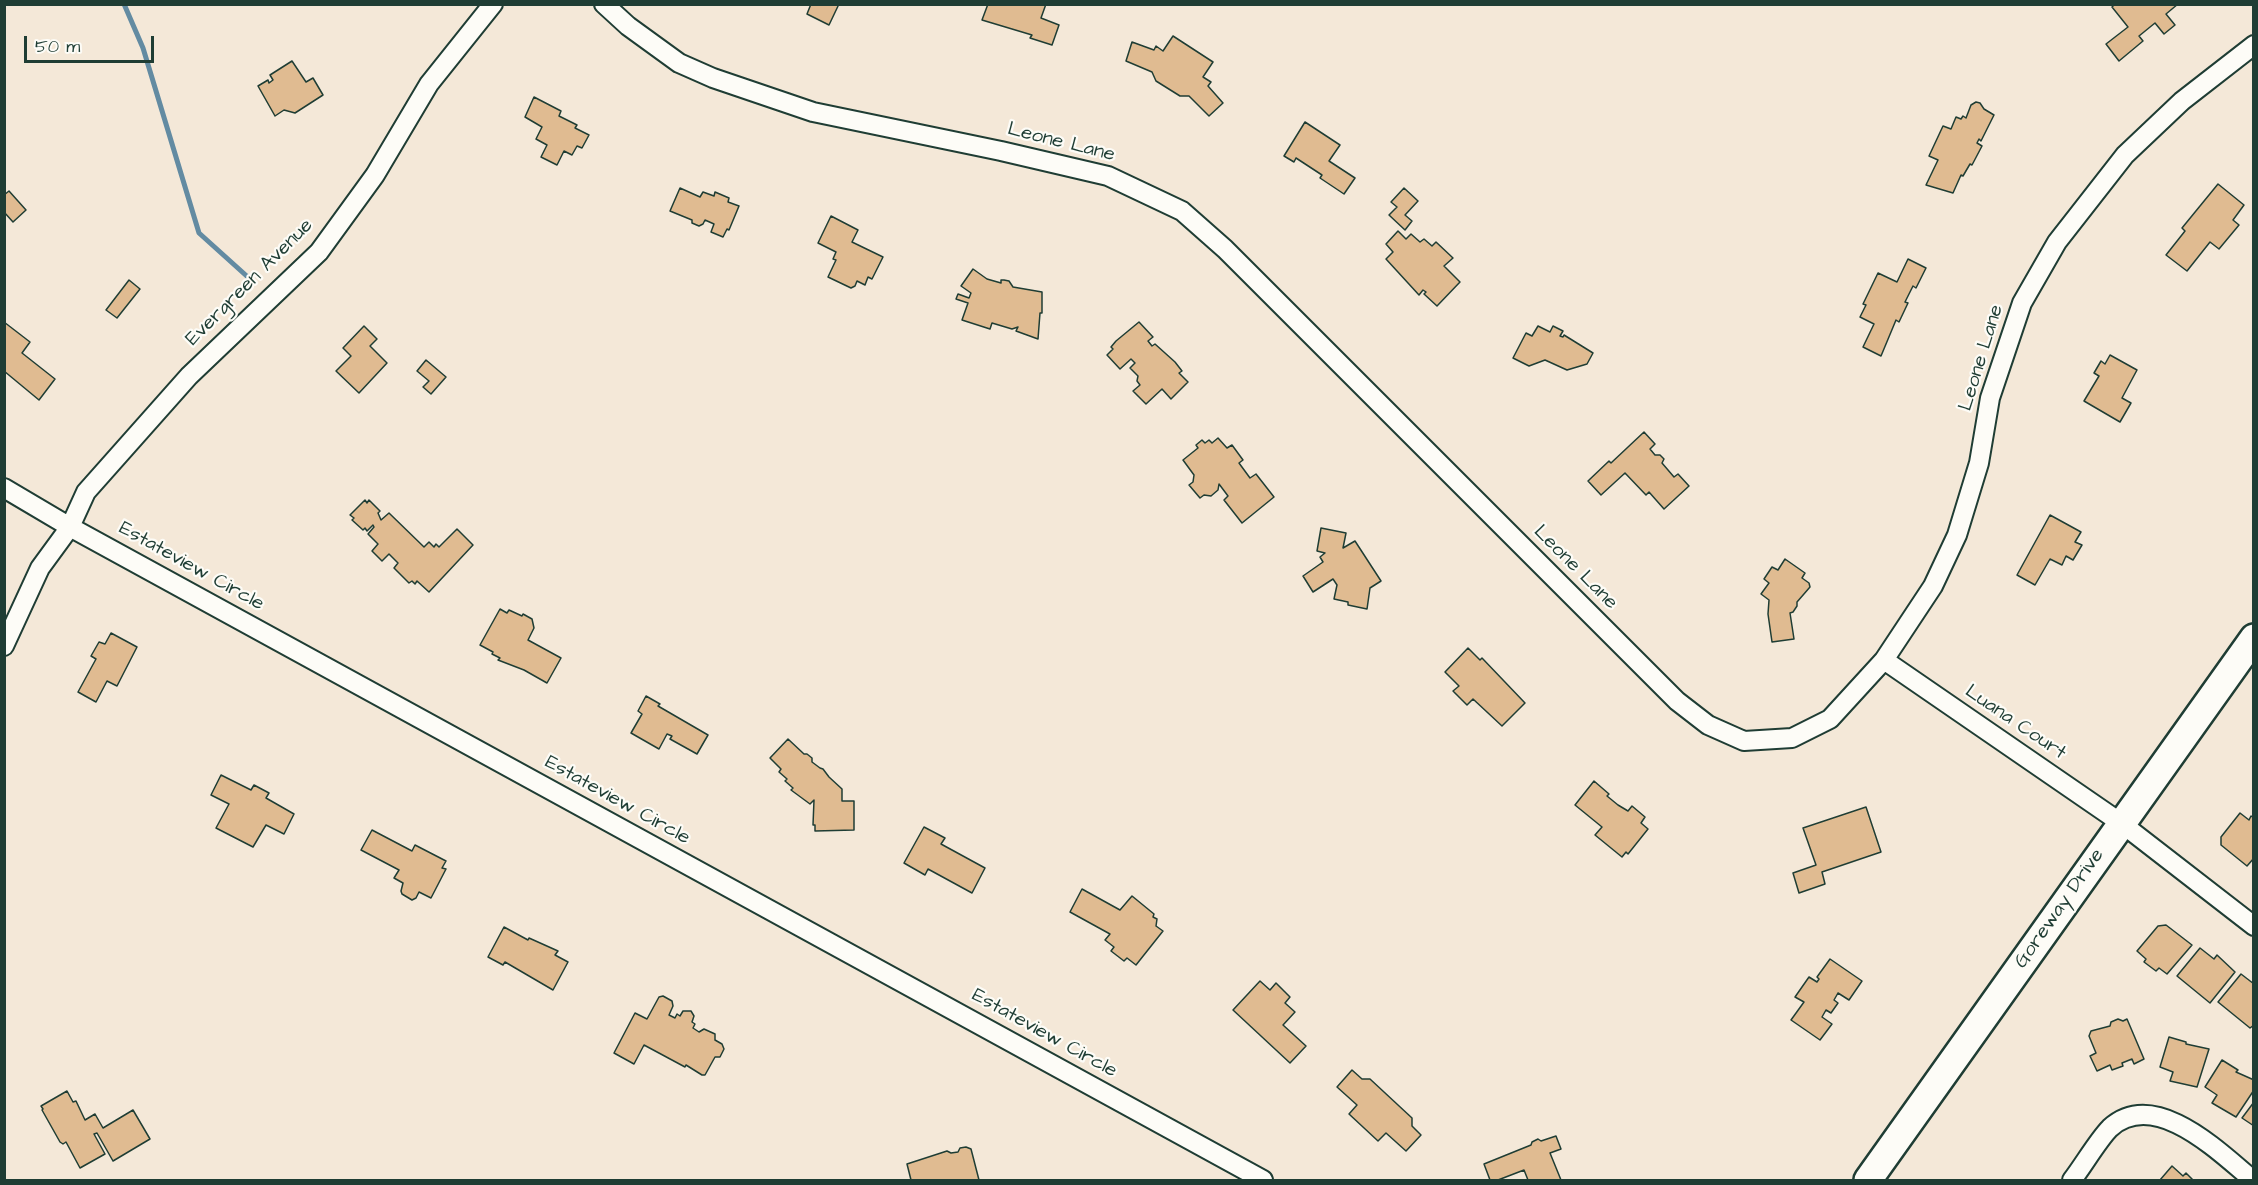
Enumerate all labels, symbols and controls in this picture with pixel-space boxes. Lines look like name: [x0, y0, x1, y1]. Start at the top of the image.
scale bar: [27, 24, 158, 62]
text: 50 m: [35, 34, 80, 59]
street label: Leone Lane: [1005, 118, 1117, 168]
street label: Evergreen Avenue: [181, 214, 319, 352]
street label: Leone Lane: [1955, 302, 2009, 414]
street label: Estateview Circle: [114, 517, 268, 617]
street label: Leone Lane: [1528, 521, 1622, 615]
street label: Luana Court: [1960, 680, 2070, 766]
street label: Estateview Circle: [540, 751, 694, 851]
street label: Goreway Drive: [2010, 845, 2110, 973]
street label: Estateview Circle: [967, 984, 1121, 1084]

